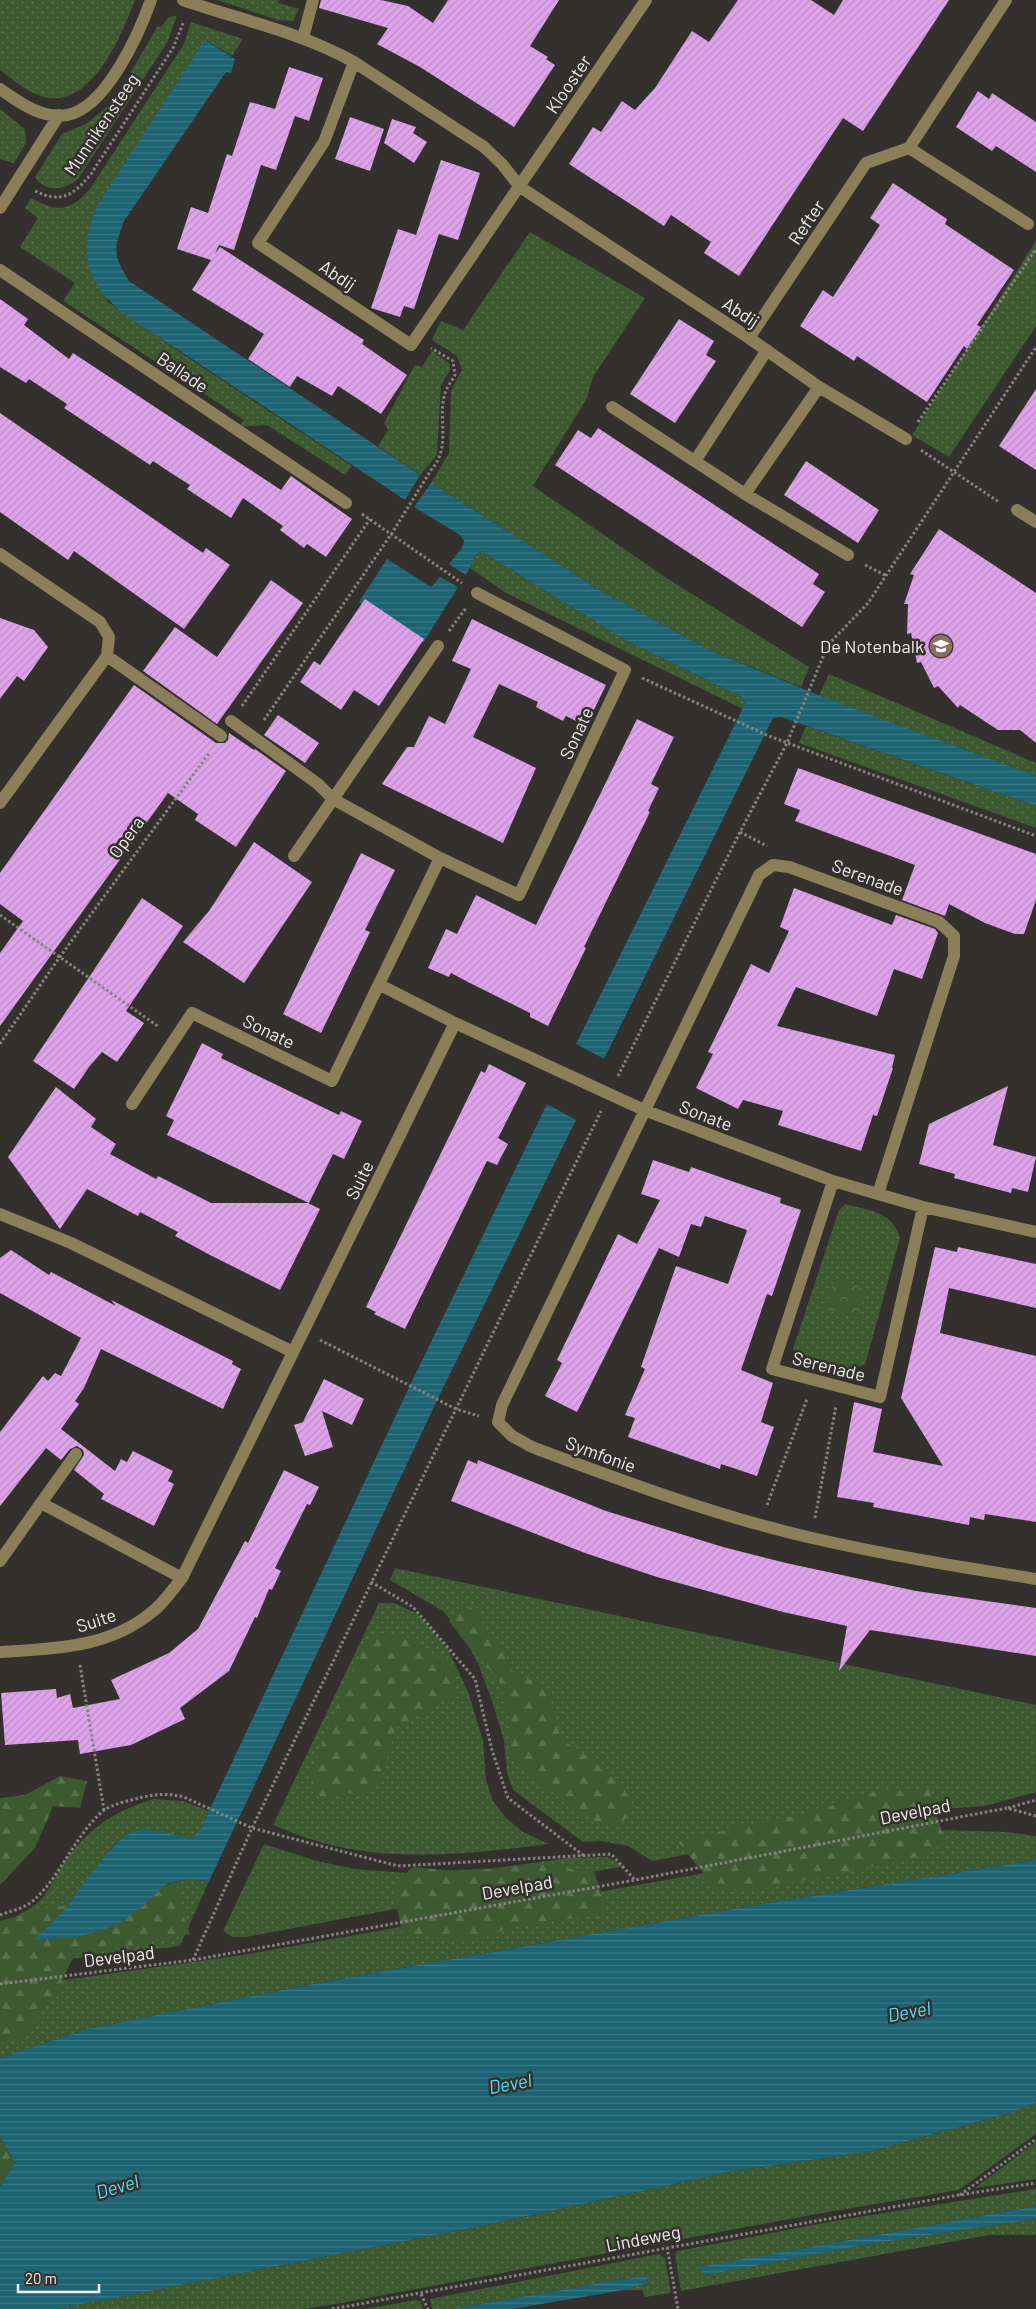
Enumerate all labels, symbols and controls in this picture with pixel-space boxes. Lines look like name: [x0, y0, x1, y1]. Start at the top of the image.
street label: Klooster: [540, 50, 596, 117]
street label: Munnikensteeg: [59, 69, 143, 179]
street label: Refter: [783, 195, 829, 249]
street label: Abdij: [315, 255, 361, 295]
street label: Abdij: [718, 292, 764, 332]
street label: Ballade: [153, 347, 213, 397]
school or university icon: De Notenbalk: [928, 633, 954, 659]
place label: De Notenbalk: [820, 635, 924, 657]
street label: Sonate: [554, 703, 598, 763]
street label: Opera: [103, 812, 149, 862]
street label: Serenade: [829, 854, 907, 900]
street label: Sonate: [239, 1009, 299, 1053]
street label: Sonate: [676, 1095, 736, 1135]
street label: Suite: [340, 1157, 378, 1203]
street label: Serenade: [790, 1346, 868, 1386]
street label: Symfonie: [563, 1431, 639, 1477]
street label: Suite: [73, 1603, 119, 1637]
street label: Develpad: [878, 1793, 952, 1829]
street label: Develpad: [480, 1870, 554, 1904]
street label: Develpad: [82, 1941, 156, 1971]
water label: Devel: [886, 1996, 933, 2026]
water label: Devel: [487, 2068, 534, 2098]
water label: Devel: [93, 2169, 142, 2203]
street label: Lindeweg: [604, 2220, 682, 2256]
scale bar: [18, 2262, 99, 2294]
text: 20 m: [25, 2269, 57, 2287]

